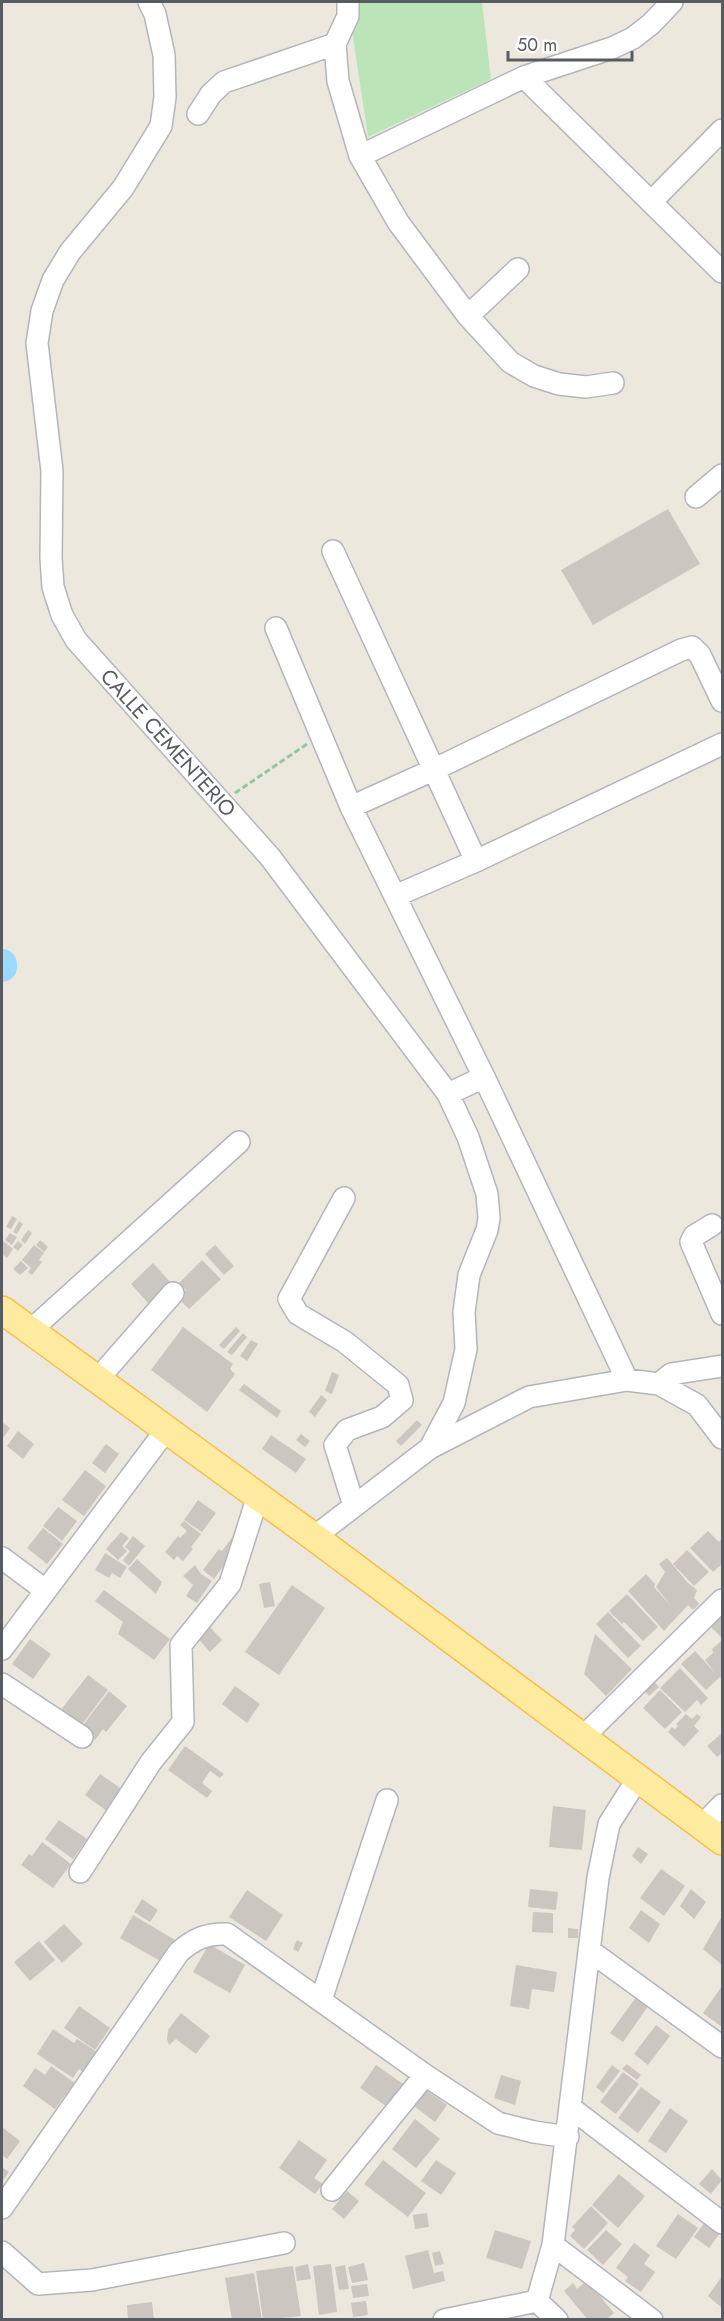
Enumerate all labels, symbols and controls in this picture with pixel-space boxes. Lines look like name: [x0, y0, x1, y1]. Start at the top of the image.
scale bar: [508, 24, 632, 62]
text: 50 m: [517, 32, 557, 58]
street label: CALLE CEMENTERIO: [93, 662, 243, 824]

